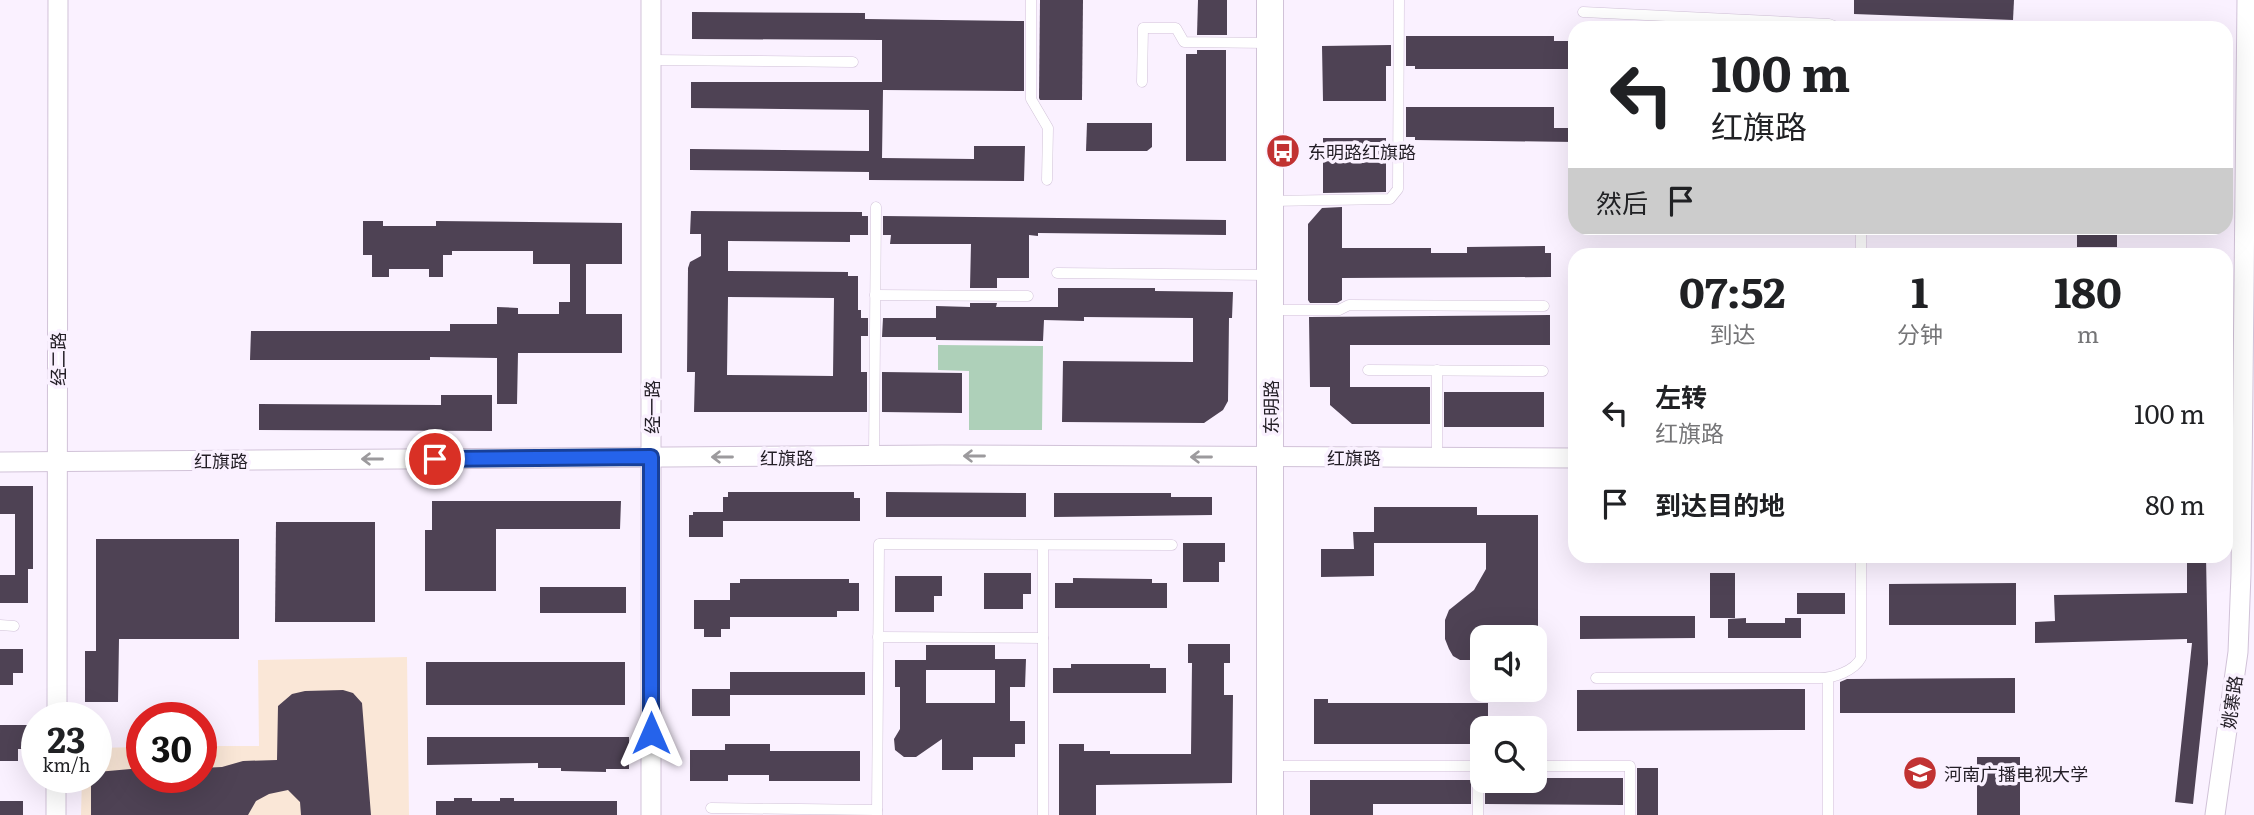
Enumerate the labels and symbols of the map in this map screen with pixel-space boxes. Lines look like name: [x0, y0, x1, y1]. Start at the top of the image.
bus stop icon: 东明路红旗路: [1264, 132, 1302, 170]
place label: 东明路红旗路: [1308, 138, 1416, 165]
street label: 经二路: [44, 332, 71, 386]
street label: 经一路: [638, 380, 665, 434]
street label: 东明路: [1257, 380, 1284, 434]
pin: [405, 429, 465, 489]
street label: 红旗路: [760, 444, 814, 471]
street label: 红旗路: [1327, 444, 1381, 471]
street label: 红旗路: [194, 447, 248, 474]
one-way arrow: [963, 449, 986, 463]
one-way arrow: [711, 450, 734, 464]
one-way arrow: [1190, 450, 1213, 464]
one-way arrow: [361, 452, 384, 466]
street label: 姚寨路: [2214, 673, 2248, 731]
position arrow: [614, 696, 688, 770]
speed limit sign: 30: [126, 702, 217, 793]
school or university icon: 河南广播电视大学: [1901, 754, 1939, 792]
place label: 河南广播电视大学: [1944, 760, 2088, 787]

